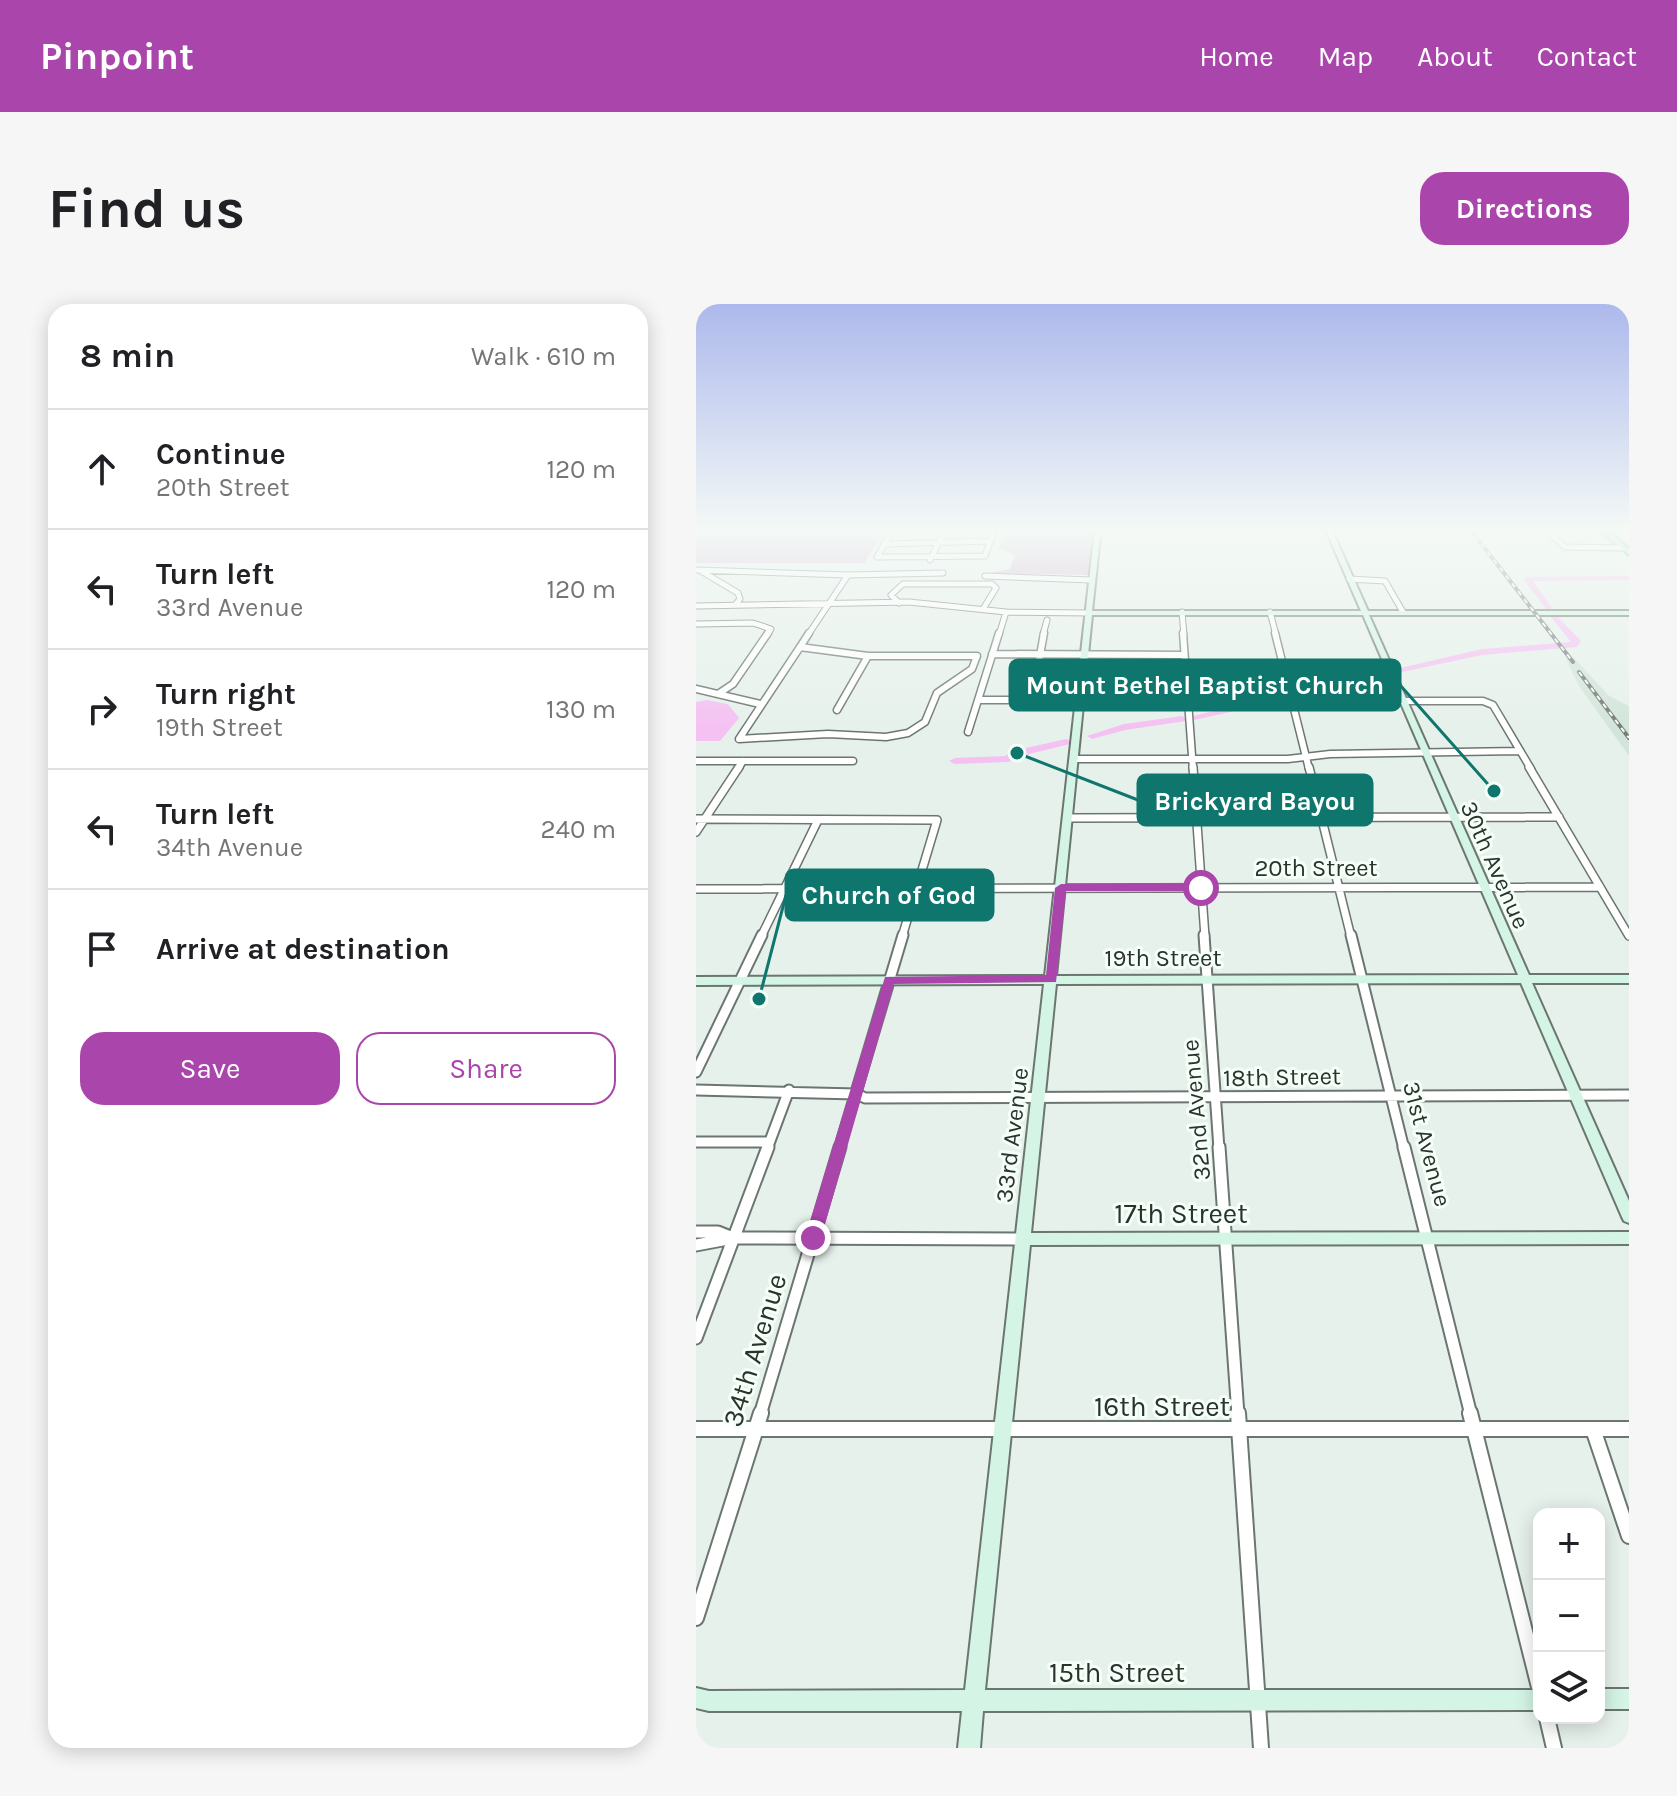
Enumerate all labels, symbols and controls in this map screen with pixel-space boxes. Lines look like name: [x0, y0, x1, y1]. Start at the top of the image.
text: Pinpoint: [40, 34, 194, 79]
text: Home: [1199, 40, 1274, 73]
text: Map: [1318, 40, 1373, 73]
text: About: [1417, 40, 1493, 73]
text: Contact: [1537, 40, 1637, 73]
button: Directions: [1420, 172, 1629, 245]
text: Find us: [48, 176, 245, 241]
text: 8 min: [80, 336, 175, 376]
text: Walk · 610 m: [471, 341, 616, 372]
text: Continue: [156, 436, 286, 472]
icon: ahead: [80, 447, 124, 491]
text: 120 m: [546, 454, 616, 485]
text: 20th Street: [156, 472, 290, 503]
text: Turn left: [156, 556, 274, 592]
icon: left: [80, 567, 124, 611]
text: 120 m: [546, 574, 616, 605]
text: 33rd Avenue: [156, 592, 303, 623]
callout: Mount Bethel Baptist Church: [1010, 660, 1400, 710]
text: Mount Bethel Baptist Church: [1026, 670, 1384, 701]
text: Turn right: [156, 676, 296, 712]
icon: right: [80, 687, 124, 731]
text: 130 m: [546, 694, 616, 725]
text: 19th Street: [156, 712, 283, 743]
callout: Brickyard Bayou: [1138, 775, 1372, 825]
text: Brickyard Bayou: [1154, 786, 1356, 817]
text: Turn left: [156, 796, 274, 832]
street label: 30th Avenue: [1454, 797, 1536, 933]
icon: left: [80, 807, 124, 851]
text: 240 m: [540, 814, 616, 845]
text: 34th Avenue: [156, 832, 303, 863]
street label: 20th Street: [1254, 854, 1378, 882]
callout: Church of God: [786, 870, 993, 920]
route start: [1183, 870, 1219, 906]
text: Church of God: [802, 880, 976, 911]
icon: arrive: [80, 927, 124, 971]
text: Arrive at destination: [156, 931, 450, 967]
street label: 19th Street: [1105, 944, 1221, 972]
button: Save: [80, 1032, 340, 1105]
button: Share: [356, 1032, 616, 1105]
street label: 32nd Avenue: [1176, 1038, 1216, 1182]
street label: 18th Street: [1223, 1062, 1341, 1092]
street label: 33rd Avenue: [990, 1066, 1034, 1204]
street label: 31st Avenue: [1397, 1078, 1457, 1210]
street label: 17th Street: [1114, 1197, 1248, 1230]
route end: [795, 1220, 831, 1256]
street label: 34th Avenue: [716, 1270, 793, 1431]
street label: 16th Street: [1094, 1390, 1230, 1423]
map controls: [1533, 1508, 1605, 1724]
button: +: [1533, 1508, 1605, 1580]
button: −: [1533, 1580, 1605, 1652]
button: layers: [1533, 1652, 1605, 1724]
street label: 15th Street: [1049, 1656, 1185, 1689]

